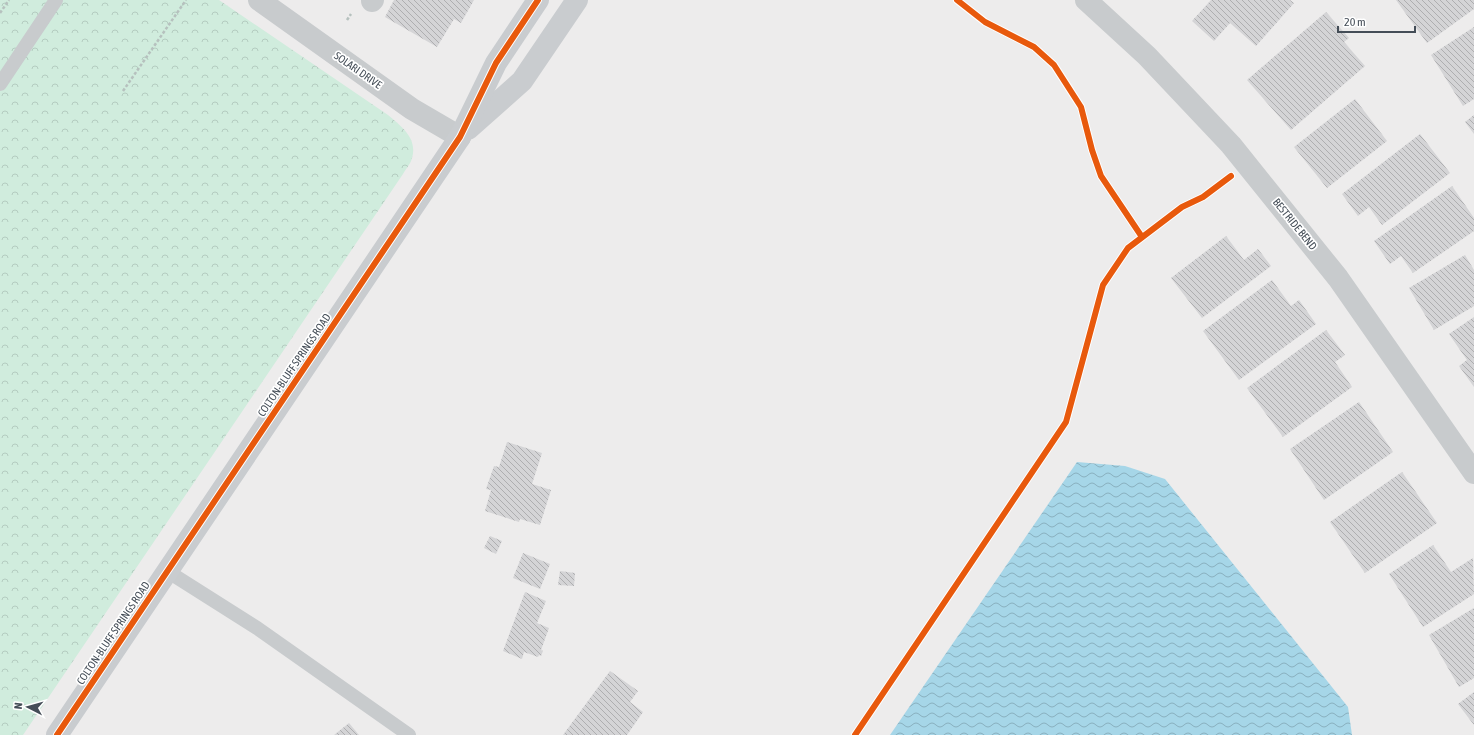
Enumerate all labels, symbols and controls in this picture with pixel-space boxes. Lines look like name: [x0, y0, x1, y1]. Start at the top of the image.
scale bar: [1338, 8, 1415, 34]
text: 20 m: [1344, 15, 1366, 29]
street label: SOLARI DRIVE: [332, 49, 384, 91]
street label: BESTRIDE BEND: [1271, 196, 1319, 252]
street label: COLTON-BLUFF SPRINGS ROAD: [255, 311, 333, 419]
street label: COLTON-BLUFF SPRINGS ROAD: [74, 579, 152, 687]
north arrow: [8, 687, 48, 727]
text: N: [12, 702, 24, 710]

